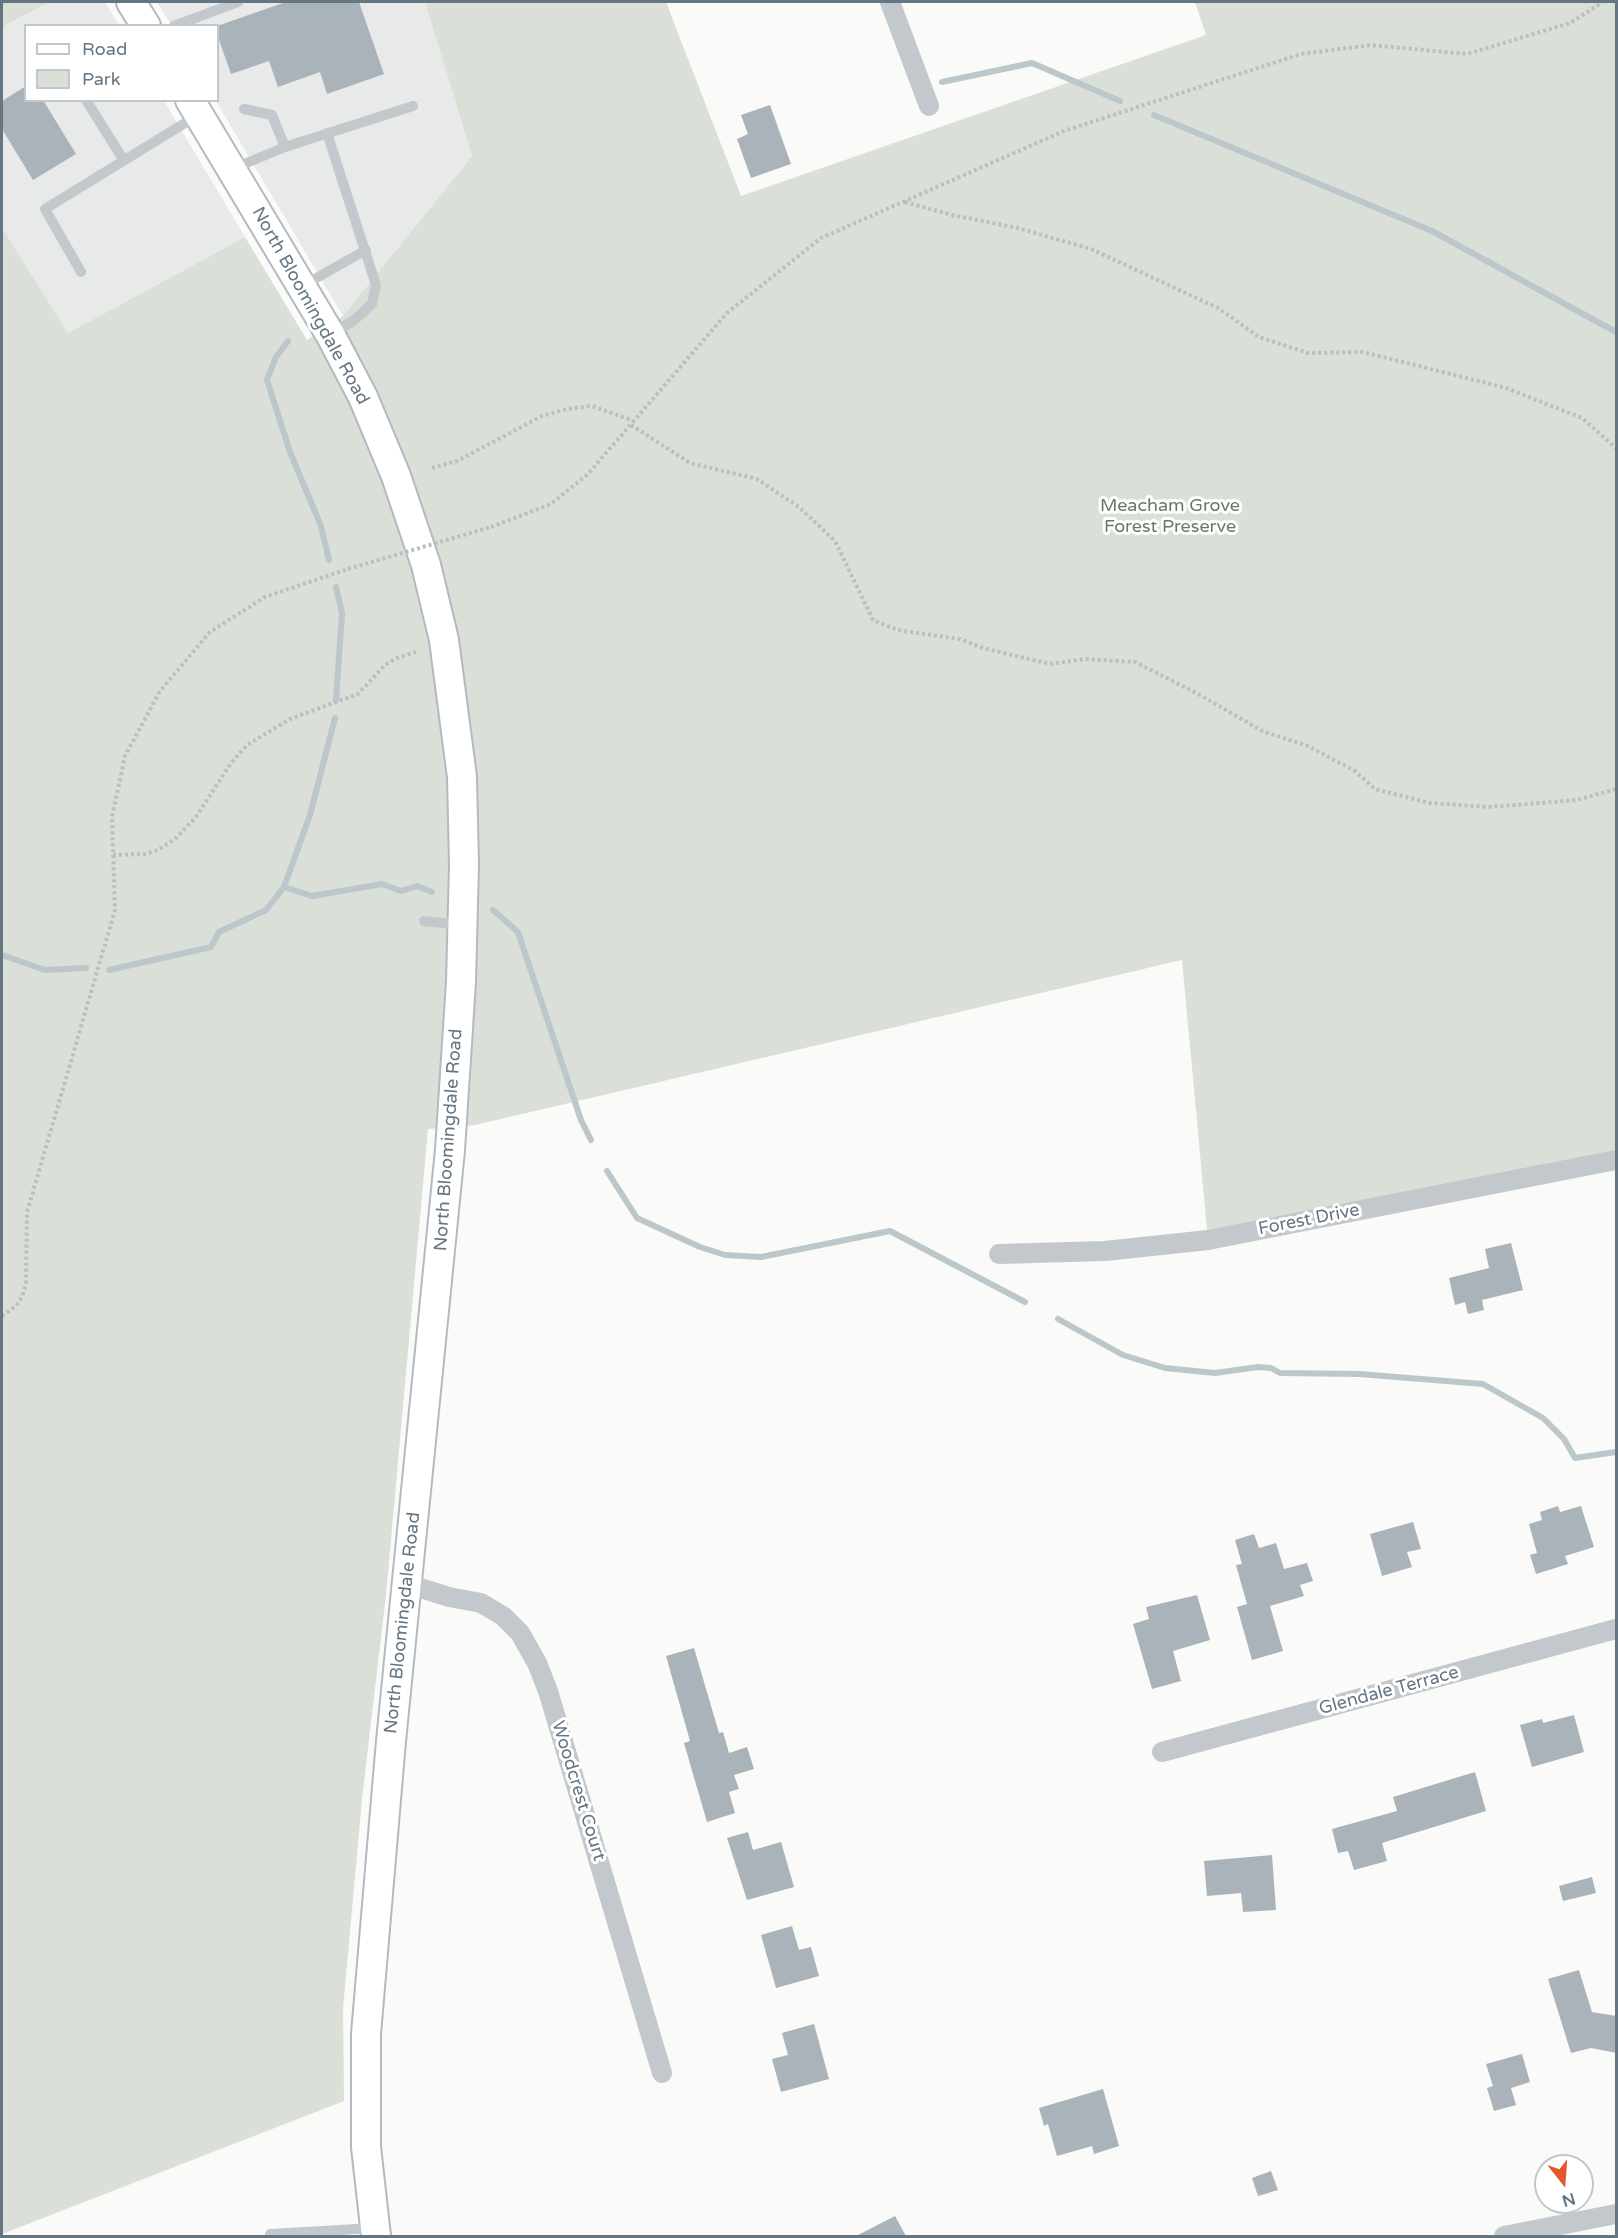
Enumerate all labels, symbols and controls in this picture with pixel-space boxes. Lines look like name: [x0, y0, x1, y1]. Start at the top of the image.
legend: [24, 24, 219, 102]
text: Road: [82, 38, 127, 60]
text: Park: [82, 68, 120, 90]
street label: North Bloomingdale Road: [247, 203, 373, 409]
park label: Meacham Grove Forest Preserve: [1100, 495, 1240, 538]
street label: North Bloomingdale Road: [430, 1028, 468, 1252]
street label: Forest Drive: [1257, 1200, 1361, 1240]
street label: North Bloomingdale Road: [381, 1511, 425, 1735]
street label: Glendale Terrace: [1317, 1662, 1461, 1720]
street label: Woodcrest Court: [546, 1718, 610, 1864]
north arrow: [1534, 2154, 1594, 2214]
text: N: [1560, 2188, 1578, 2211]

